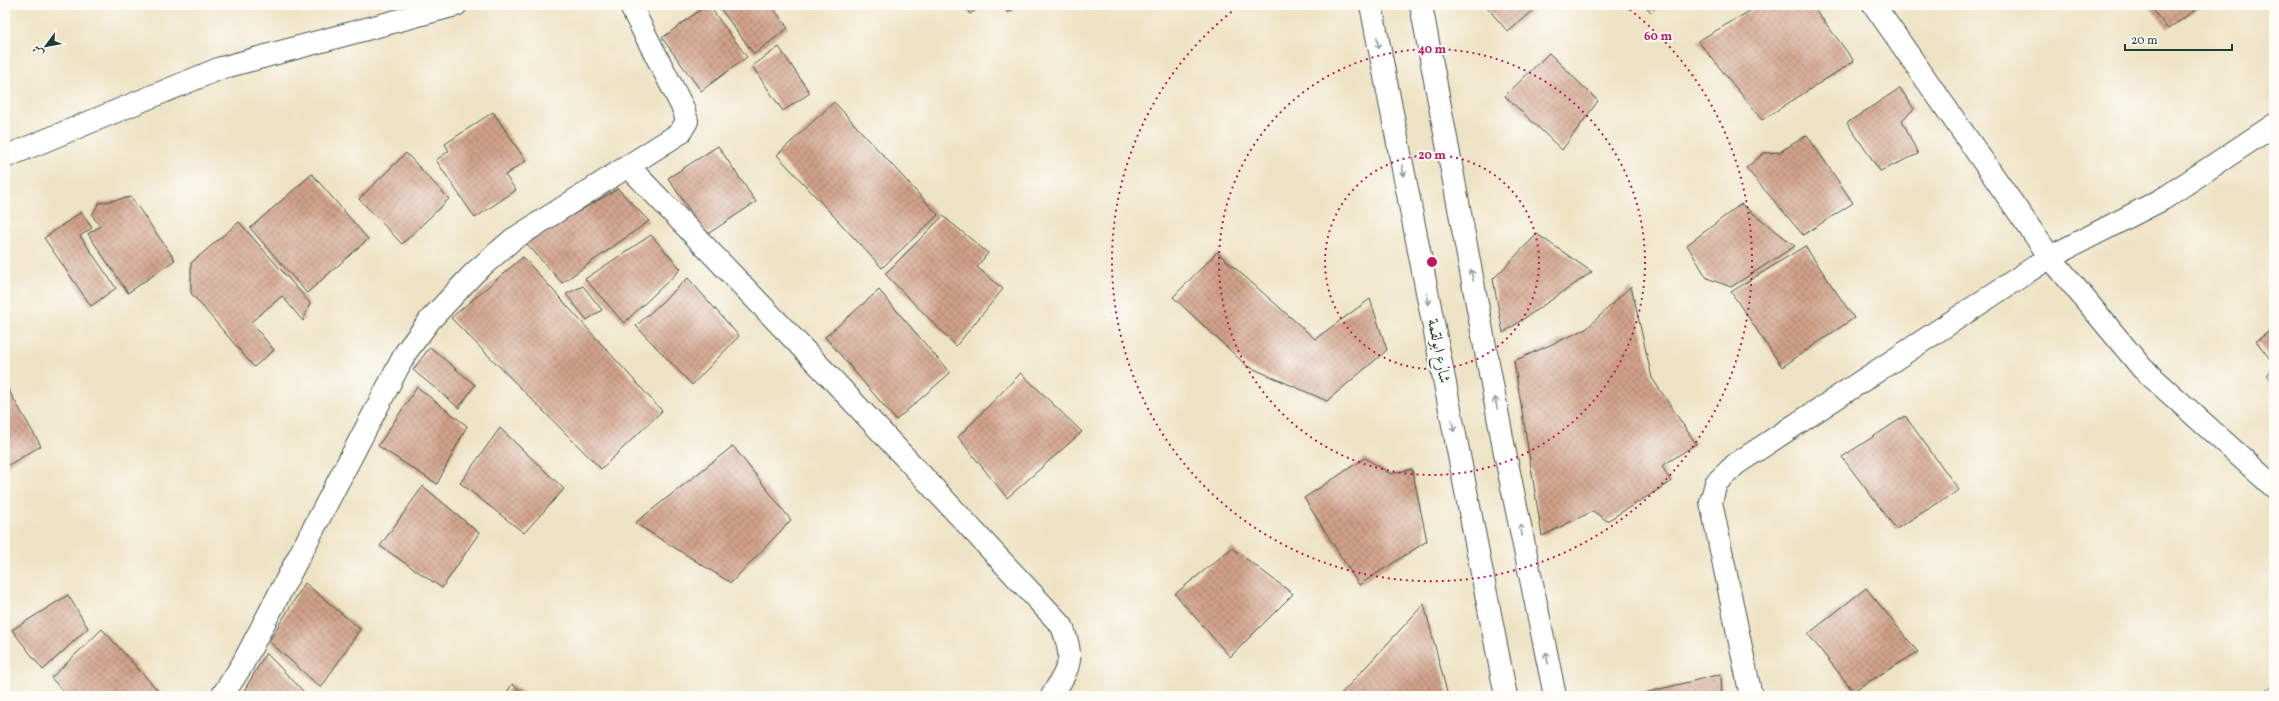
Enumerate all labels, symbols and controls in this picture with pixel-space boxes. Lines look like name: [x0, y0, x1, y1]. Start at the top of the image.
north arrow: [26, 26, 66, 66]
scale bar: [2125, 26, 2232, 52]
text: 60 m: [1644, 29, 1672, 45]
text: 20 m: [2131, 33, 2158, 49]
one-way arrow: [1374, 36, 1382, 49]
text: ش: [29, 42, 48, 59]
text: 40 m: [1418, 42, 1447, 58]
text: 20 m: [1418, 148, 1446, 164]
one-way arrow: [1399, 164, 1407, 177]
centre of rings: [1425, 255, 1439, 269]
one-way arrow: [1468, 269, 1476, 282]
one-way arrow: [1424, 292, 1432, 305]
street label: شارع ابولقمة: [1420, 317, 1455, 385]
one-way arrow: [1491, 397, 1499, 410]
one-way arrow: [1449, 419, 1457, 432]
one-way arrow: [1517, 524, 1525, 537]
one-way arrow: [1543, 652, 1551, 665]

